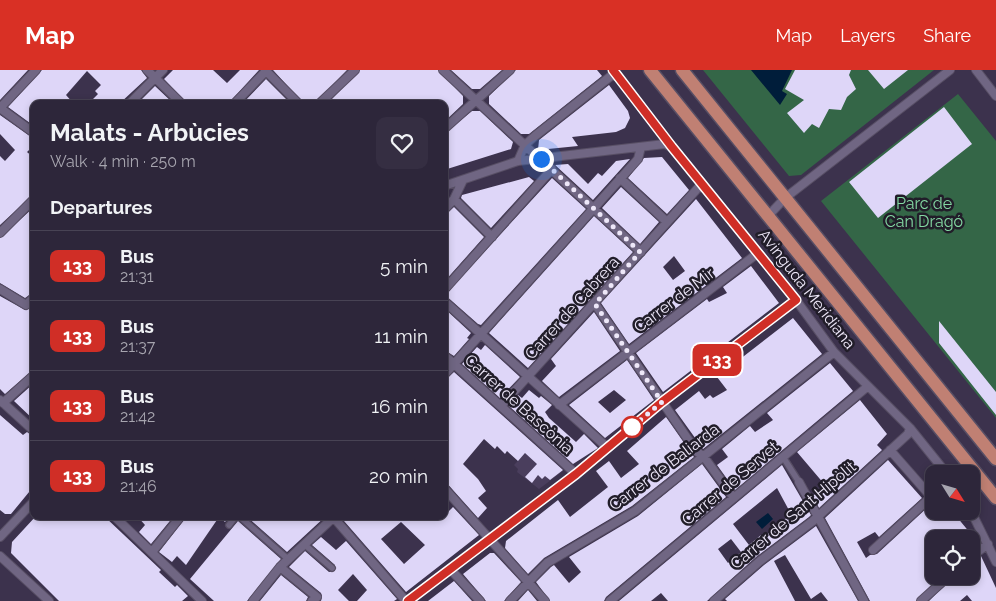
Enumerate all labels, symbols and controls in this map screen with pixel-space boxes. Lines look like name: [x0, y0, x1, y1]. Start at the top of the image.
text: Map: [25, 21, 75, 50]
text: Map: [776, 25, 812, 46]
text: Layers: [840, 25, 895, 46]
text: Share: [923, 25, 971, 46]
button: heart: [376, 117, 428, 169]
text: Malats - Arbùcies: [50, 118, 249, 147]
your location: [529, 147, 554, 172]
text: Walk · 4 min · 250 m: [50, 152, 196, 171]
park label: Parc de Can Dragó: [885, 194, 963, 231]
text: Departures: [50, 196, 152, 218]
street label: Avinguda Meridiana: [754, 225, 860, 353]
text: Bus: [120, 245, 154, 267]
street label: Carrer de Cabrera: [521, 253, 623, 363]
text: 133: [63, 255, 92, 276]
text: 5 min: [380, 255, 428, 277]
street label: Carrer de Mir: [630, 263, 718, 336]
text: 21:31: [120, 267, 154, 286]
text: Bus: [120, 315, 154, 337]
text: 133: [63, 325, 92, 346]
text: 11 min: [374, 325, 428, 347]
text: 21:37: [120, 337, 155, 356]
line badge: 133: [688, 344, 746, 376]
text: 133: [703, 349, 731, 370]
street label: Carrer de Bascònia: [461, 350, 577, 458]
text: Bus: [120, 385, 154, 407]
text: 133: [63, 395, 92, 416]
text: 16 min: [371, 395, 428, 417]
text: 21:42: [120, 407, 155, 426]
unlabelled marker: [621, 416, 643, 438]
street label: Carrer de Baliarda: [605, 419, 723, 515]
street label: Carrer de Servet: [678, 437, 783, 529]
text: Bus: [120, 455, 154, 477]
street label: Carrer de Sant Hipòlit: [726, 457, 860, 573]
text: 133: [63, 465, 92, 486]
text: 20 min: [369, 465, 428, 487]
north arrow: [925, 465, 980, 520]
map controls: [925, 465, 980, 585]
text: 21:46: [120, 477, 157, 496]
button: locate: [925, 530, 980, 585]

